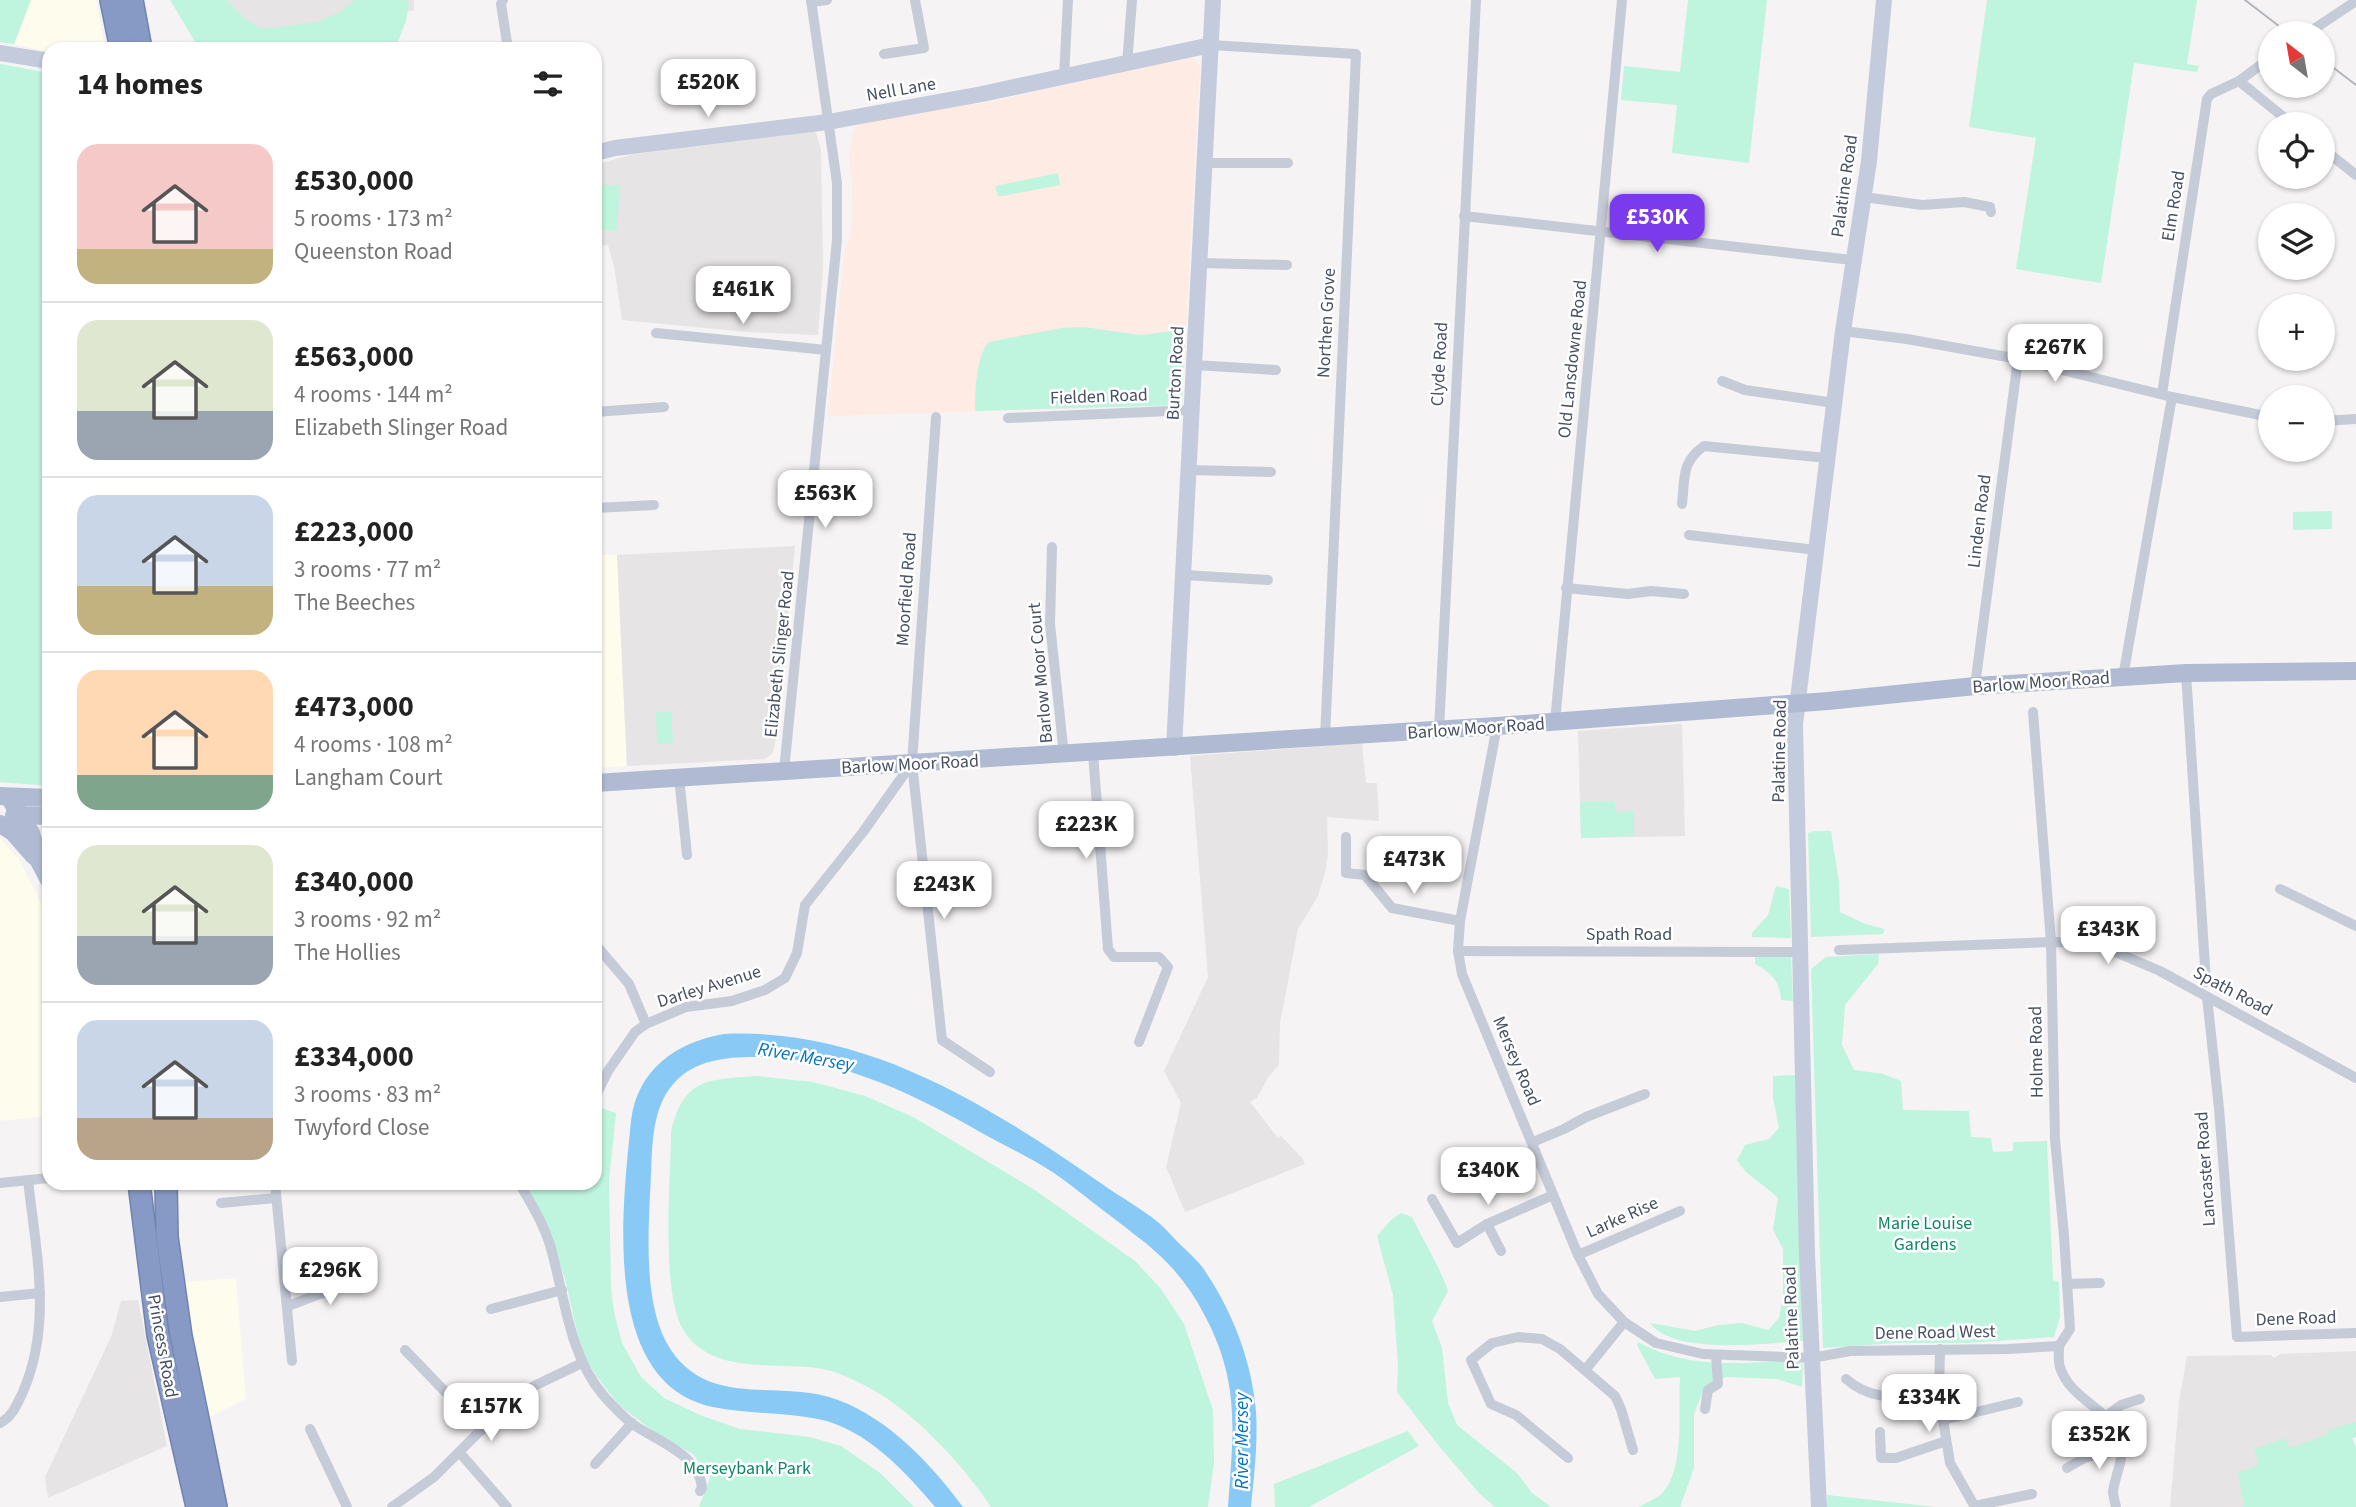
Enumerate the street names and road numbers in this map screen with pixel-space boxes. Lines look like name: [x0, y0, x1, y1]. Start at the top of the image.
street label: Nell Lane: [864, 71, 938, 108]
street label: Palatine Road: [1825, 133, 1864, 239]
street label: Elm Road: [2156, 169, 2191, 243]
street label: Northen Grove: [1311, 267, 1342, 379]
street label: Old Lansdowne Road: [1552, 279, 1593, 439]
street label: Clyde Road: [1425, 321, 1454, 407]
street label: Burton Road: [1161, 325, 1190, 421]
street label: Fielden Road: [1050, 382, 1148, 411]
street label: Linden Road: [1961, 473, 1998, 569]
street label: Moorfield Road: [890, 531, 923, 647]
street label: Elizabeth Slinger Road: [758, 569, 801, 739]
street label: Barlow Moor Court: [1022, 601, 1059, 744]
street label: Barlow Moor Road: [1971, 665, 2111, 700]
street label: Palatine Road: [1766, 699, 1793, 803]
street label: Barlow Moor Road: [1406, 711, 1546, 746]
street label: Barlow Moor Road: [841, 748, 979, 781]
street label: Spath Road: [1586, 922, 1672, 947]
street label: Darley Avenue: [654, 959, 764, 1014]
street label: Spath Road: [2189, 960, 2277, 1023]
street label: Holme Road: [2023, 1006, 2050, 1098]
street label: Mersey Road: [1486, 1012, 1547, 1110]
street label: Lancaster Road: [2189, 1111, 2222, 1227]
street label: Larke Rise: [1582, 1190, 1662, 1244]
street label: Palatine Road: [1777, 1266, 1806, 1370]
street label: Princess Road: [141, 1292, 184, 1400]
street label: Dene Road: [2255, 1305, 2337, 1332]
street label: Dene Road West: [1874, 1319, 1996, 1346]

